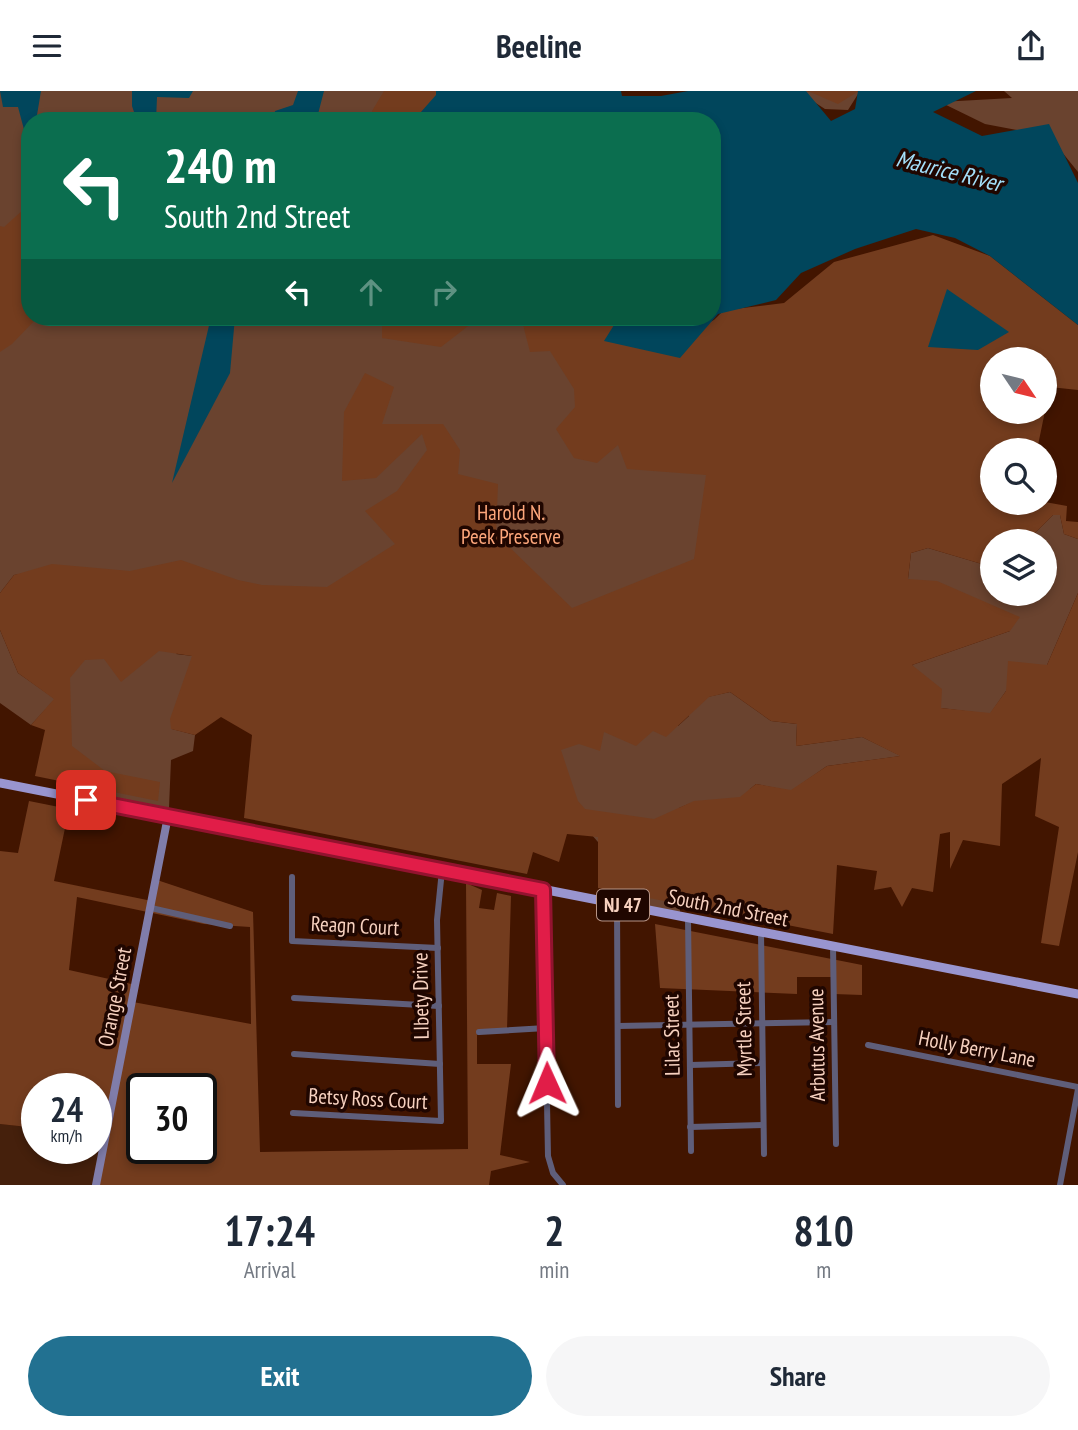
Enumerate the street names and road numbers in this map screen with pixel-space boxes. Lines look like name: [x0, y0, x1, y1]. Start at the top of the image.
street label: South 2nd Street: [665, 883, 791, 932]
road number: NJ 47: [597, 890, 649, 921]
street label: Reagn Court: [310, 910, 400, 941]
street label: Orange Street: [92, 945, 137, 1049]
street label: LIbety Drive: [406, 952, 435, 1040]
street label: Myrtle Street: [729, 981, 758, 1077]
street label: Arbutus Avenue: [802, 988, 831, 1102]
street label: Lilac Street: [657, 994, 686, 1076]
street label: Holly Berry Lane: [916, 1024, 1038, 1073]
street label: Betsy Ross Court: [308, 1082, 429, 1115]

